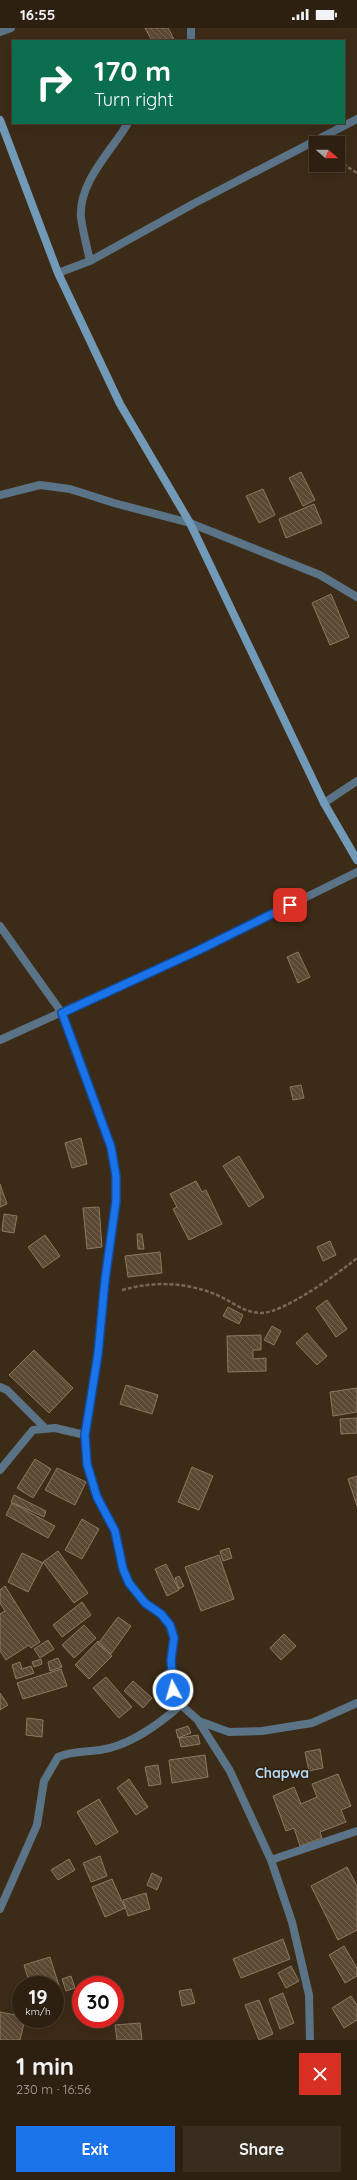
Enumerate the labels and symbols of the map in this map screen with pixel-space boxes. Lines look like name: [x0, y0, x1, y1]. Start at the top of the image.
north arrow: [309, 136, 345, 172]
pin: [273, 888, 307, 922]
position arrow: [152, 1669, 194, 1711]
district label: Chapwa: [255, 1764, 309, 1782]
speed limit sign: 30: [72, 1976, 124, 2028]

